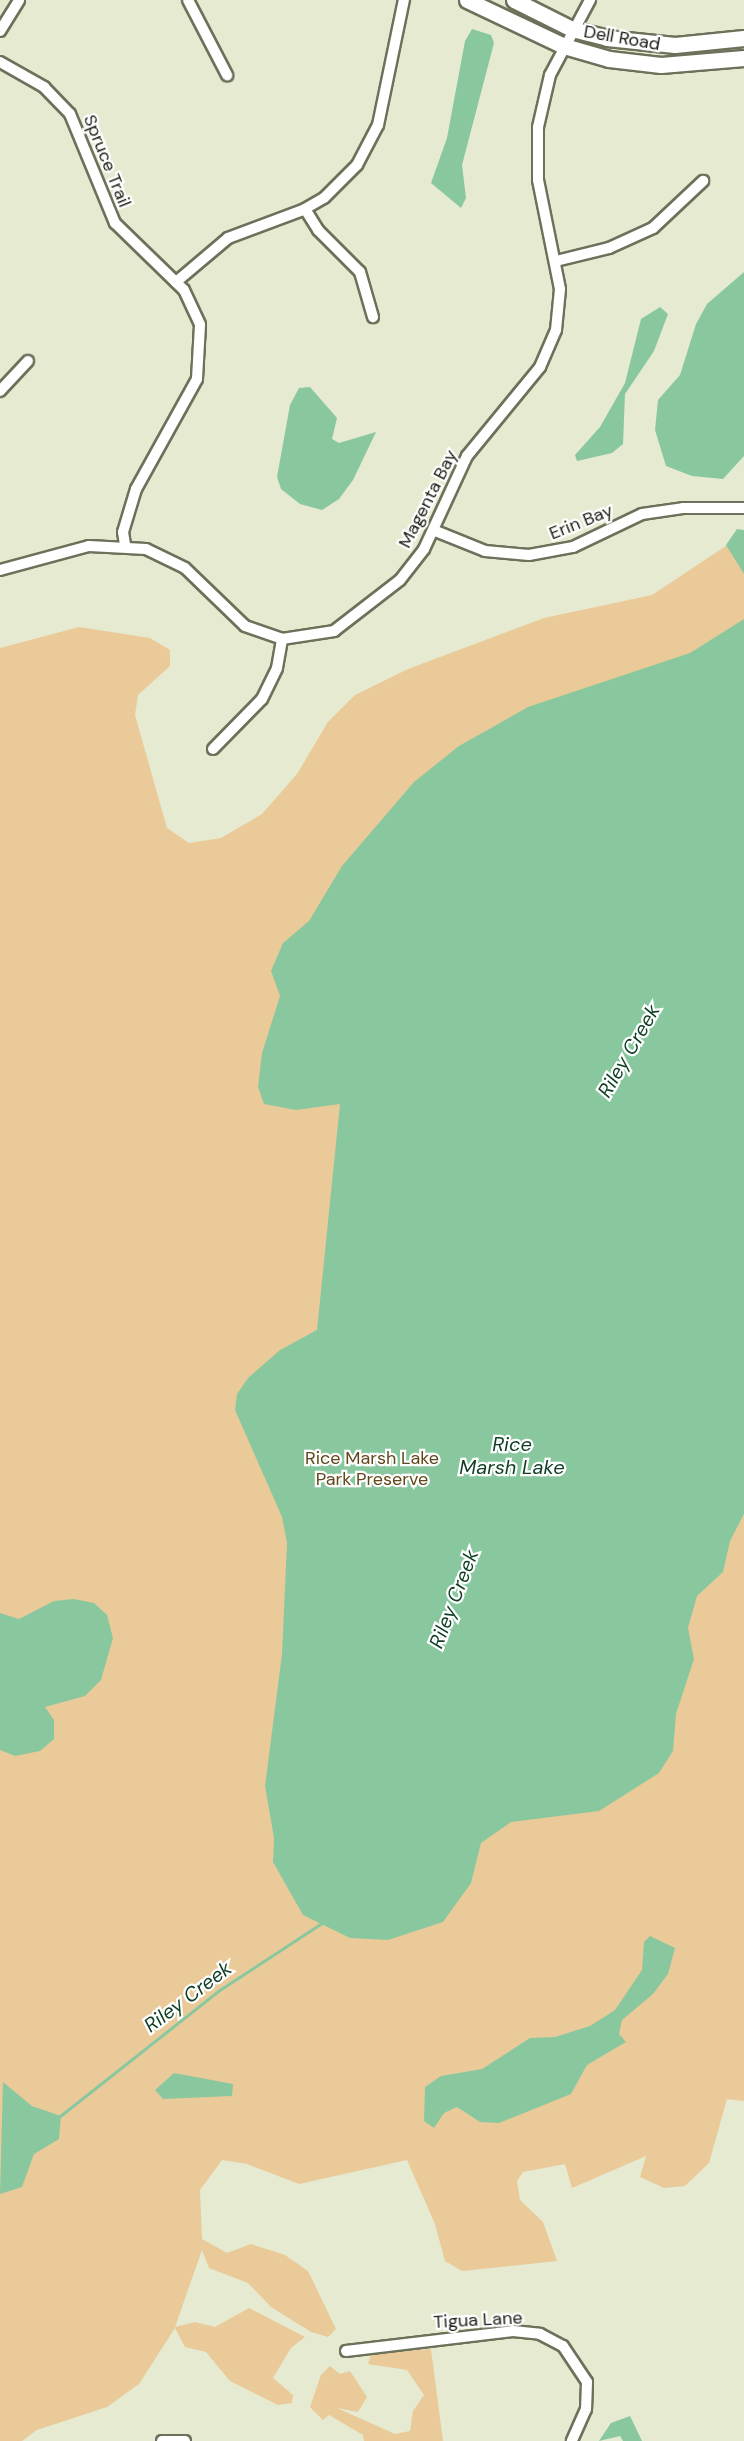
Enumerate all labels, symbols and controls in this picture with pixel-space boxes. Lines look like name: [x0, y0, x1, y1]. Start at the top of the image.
street label: Dell Road: [582, 21, 662, 55]
street label: Spruce Trail: [79, 112, 135, 210]
street label: Magenta Bay: [394, 446, 462, 552]
street label: Erin Bay: [546, 500, 616, 544]
water label: Riley Creek: [593, 1000, 665, 1102]
water label: Rice Marsh Lake: [459, 1432, 565, 1479]
park label: Rice Marsh Lake Park Preserve: [305, 1448, 439, 1490]
water label: Riley Creek: [424, 1546, 484, 1652]
water label: Riley Creek: [139, 1956, 237, 2038]
street label: Tigua Lane: [433, 2307, 523, 2333]

